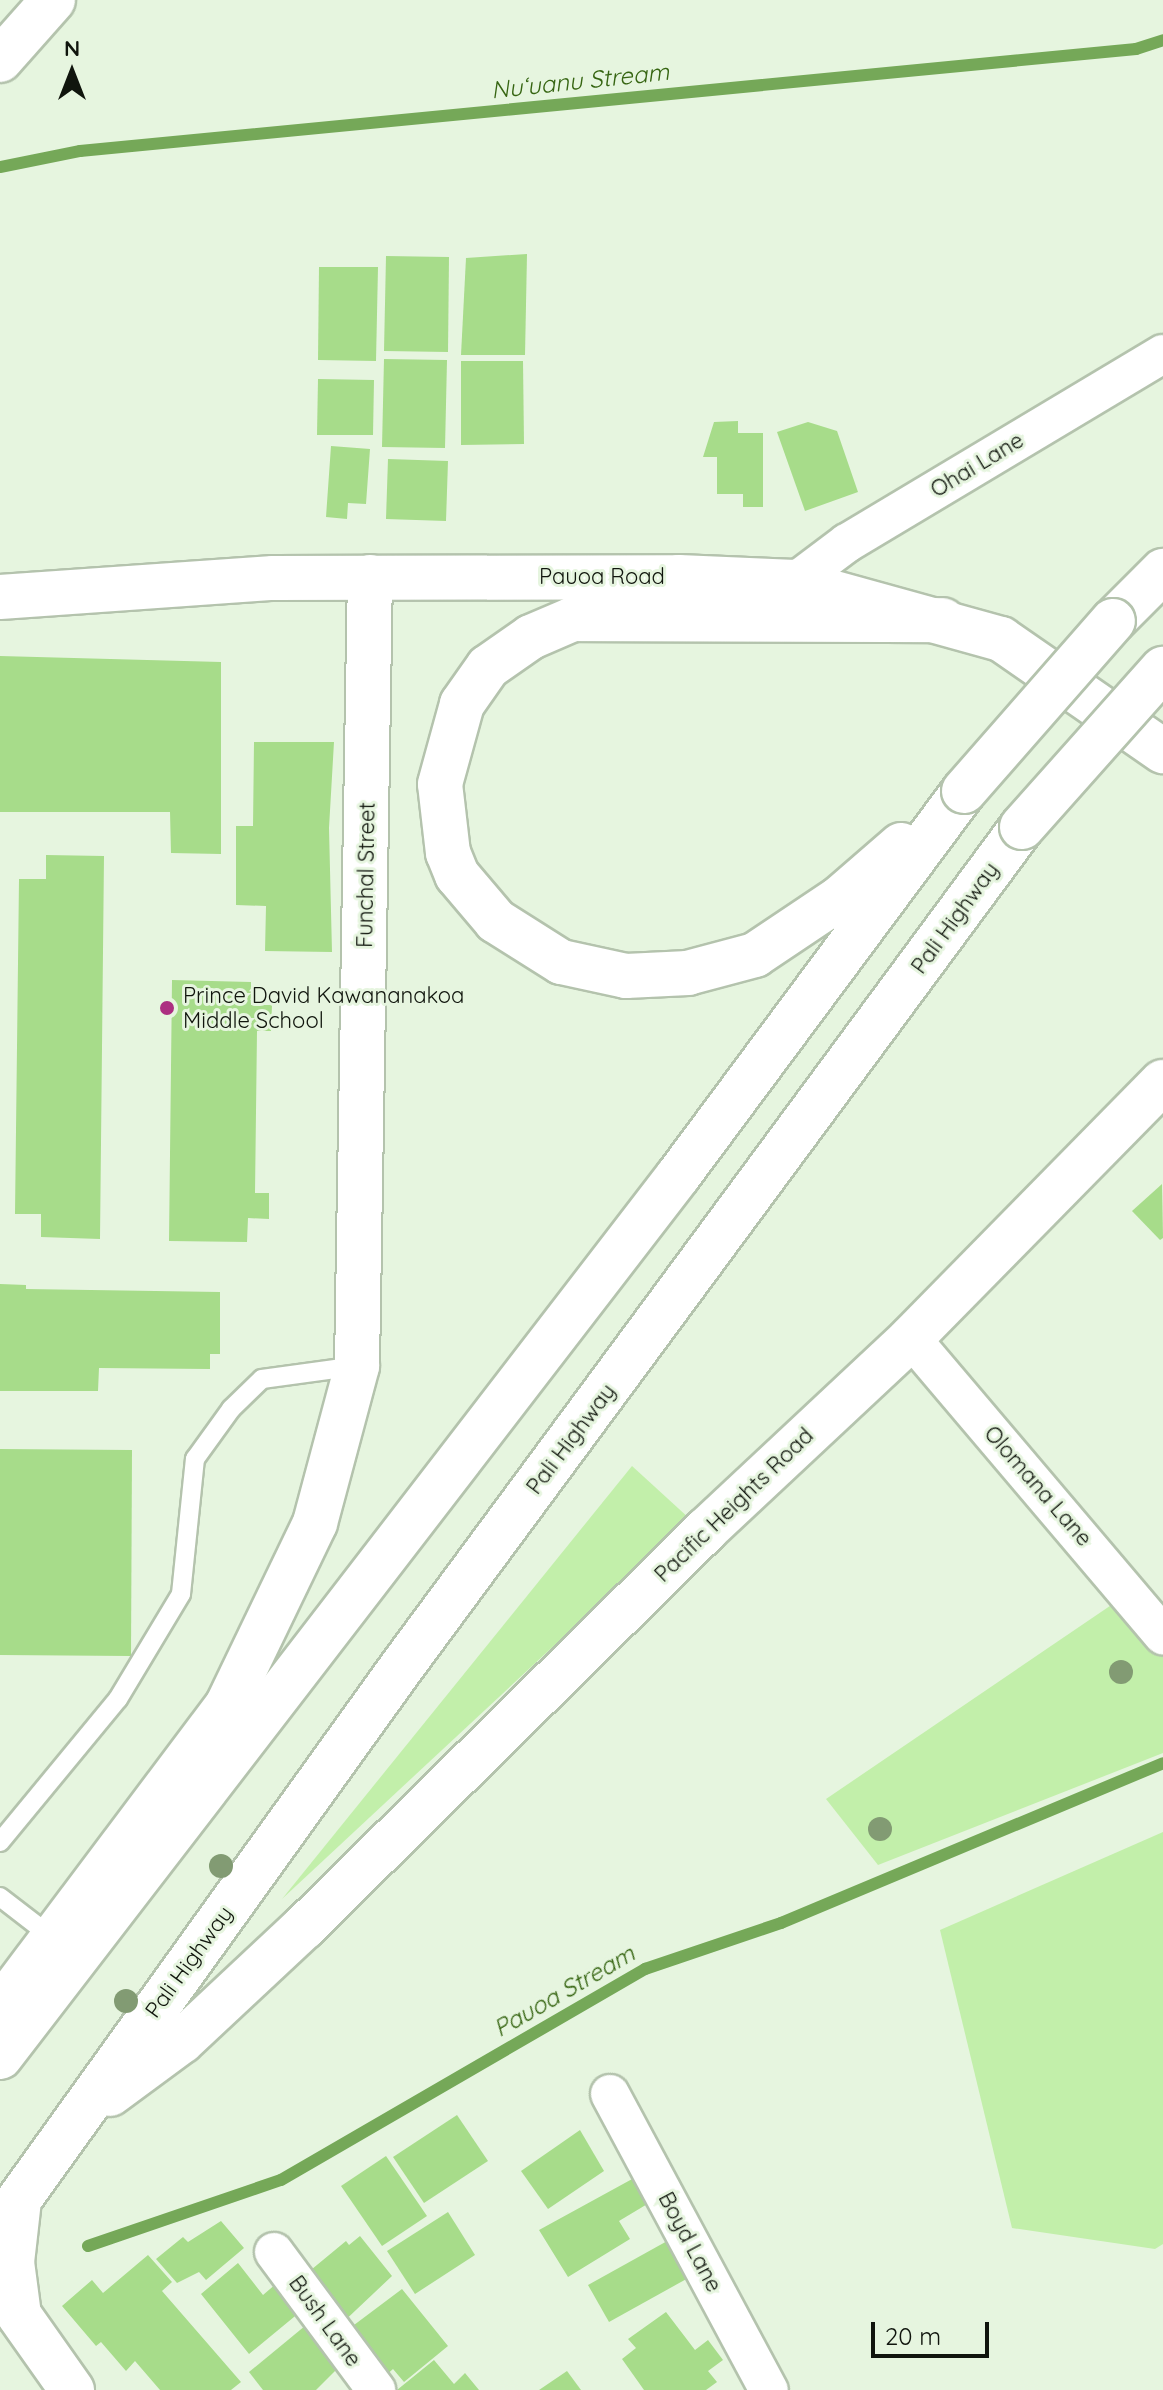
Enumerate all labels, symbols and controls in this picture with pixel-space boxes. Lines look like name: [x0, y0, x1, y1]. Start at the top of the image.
north arrow: [32, 32, 112, 112]
text: N: [64, 34, 80, 62]
water label: Nuʻuanu Stream: [490, 57, 670, 105]
street label: Ohai Lane: [926, 427, 1028, 503]
street label: Pauoa Road: [539, 564, 665, 590]
street label: Funchal Street: [352, 802, 380, 948]
street label: Pali Highway: [906, 857, 1004, 979]
place label: Prince David Kawananakoa Middle School: [183, 982, 464, 1034]
marker: Prince David Kawananakoa Middle School: [158, 999, 176, 1017]
street label: Pali Highway: [521, 1379, 621, 1499]
street label: Olomana Lane: [979, 1421, 1097, 1551]
street label: Pacific Heights Road: [649, 1422, 819, 1588]
street label: Pali Highway: [140, 1901, 238, 2023]
water label: Pauoa Stream: [488, 1939, 640, 2043]
street label: Boyd Lane: [653, 2187, 727, 2297]
street label: Bush Lane: [283, 2270, 367, 2372]
scale bar: [875, 2306, 993, 2356]
text: 20 m: [885, 2321, 941, 2351]

